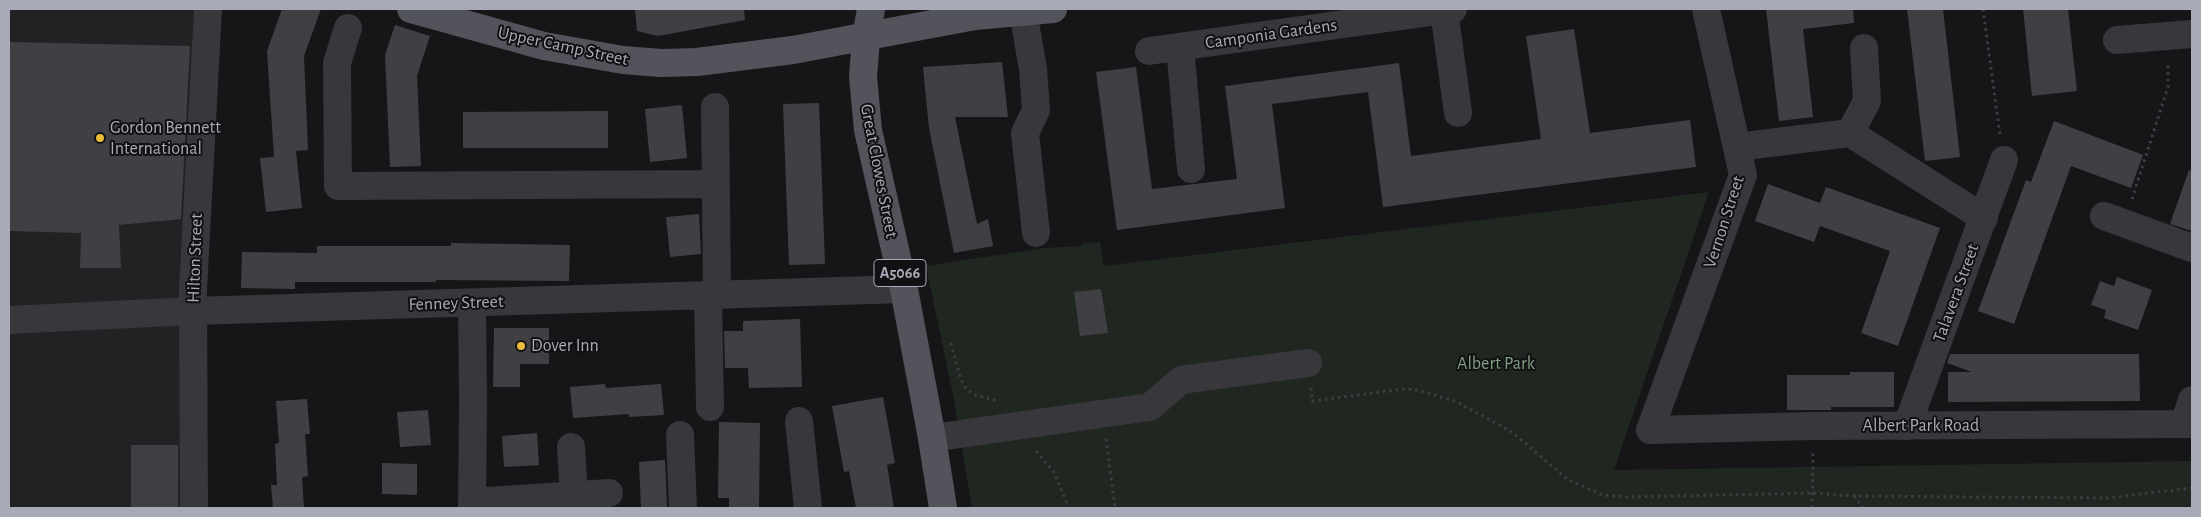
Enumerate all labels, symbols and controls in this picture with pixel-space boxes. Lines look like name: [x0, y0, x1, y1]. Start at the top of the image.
street label: Camponia Gardens: [1204, 14, 1338, 54]
street label: Upper Camp Street: [496, 22, 630, 70]
street label: Great Clowes Street: [855, 102, 903, 240]
place label: Gordon Bennett International: [110, 117, 221, 160]
marker: Gordon Bennett International: [94, 132, 106, 144]
street label: Vernon Street: [1699, 173, 1749, 271]
street label: Hilton Street: [183, 213, 207, 303]
street label: Talavera Street: [1928, 241, 1984, 345]
road number: A5066: [874, 260, 926, 286]
street label: Fenney Street: [408, 291, 504, 315]
place label: Dover Inn: [531, 335, 599, 357]
marker: Dover Inn: [515, 340, 527, 352]
park label: Albert Park: [1457, 353, 1535, 375]
street label: Albert Park Road: [1863, 415, 1979, 437]

